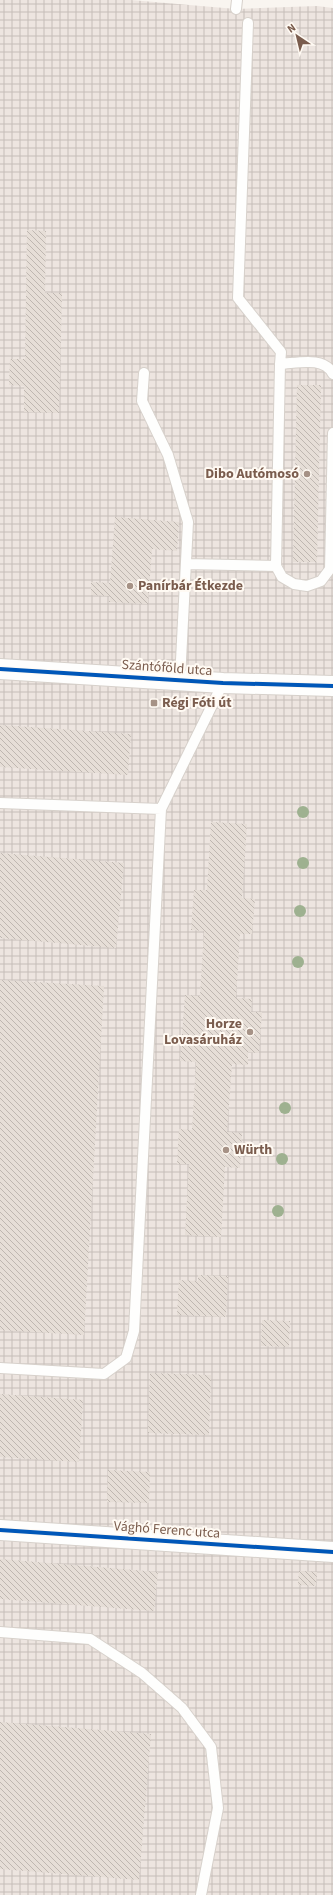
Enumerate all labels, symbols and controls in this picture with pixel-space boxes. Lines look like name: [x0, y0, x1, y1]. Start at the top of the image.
north arrow: [277, 16, 317, 56]
text: N: [284, 20, 299, 36]
place label: Dibo Autómosó: [205, 464, 299, 484]
marker: Dibo Autómosó: [302, 469, 312, 479]
place label: Panírbár Étkezde: [138, 576, 243, 596]
marker: Panírbár Étkezde: [125, 581, 135, 591]
street label: Szántóföld utca: [121, 655, 213, 681]
place label: Régi Fóti út: [162, 693, 232, 713]
marker: Régi Fóti út: [149, 698, 159, 708]
place label: Horze Lovasáruház: [164, 1014, 243, 1050]
marker: Horze Lovasáruház: [245, 1027, 255, 1037]
place label: Würth: [234, 1140, 272, 1160]
marker: Würth: [221, 1145, 231, 1155]
street label: Vághó Ferenc utca: [113, 1516, 221, 1544]

